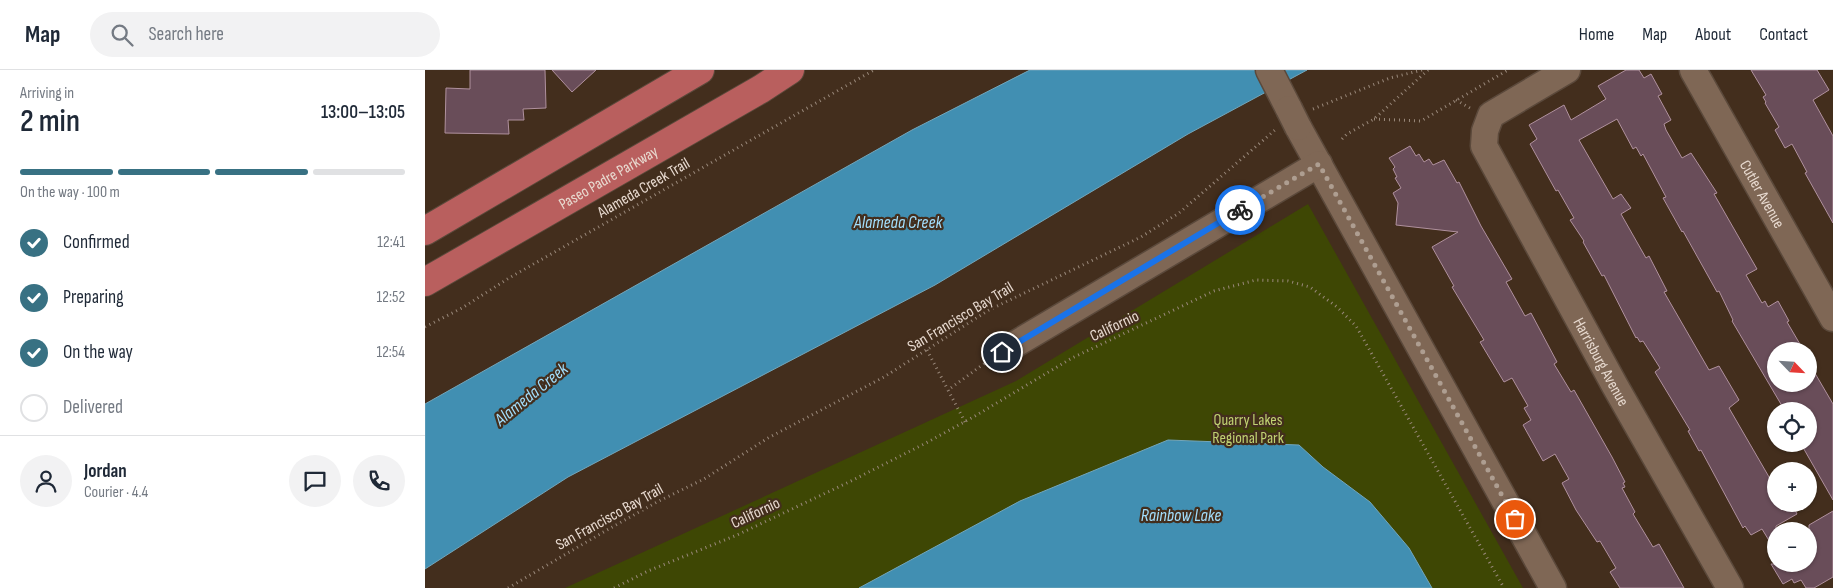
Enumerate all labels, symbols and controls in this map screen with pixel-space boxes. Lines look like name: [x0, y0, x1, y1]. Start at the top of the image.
search box: [90, 12, 440, 57]
text: Map: [25, 20, 60, 49]
icon: search: [108, 21, 136, 49]
text: Search here: [148, 23, 224, 46]
text: Home: [1579, 24, 1614, 45]
text: Map: [1642, 24, 1667, 45]
text: About: [1695, 24, 1731, 45]
text: Contact: [1759, 24, 1808, 45]
text: Arriving in: [20, 84, 74, 103]
text: 13:00–13:05: [321, 101, 405, 124]
text: 2 min: [20, 102, 80, 141]
street label: Paseo Padre Parkway: [556, 142, 662, 214]
street label: Alameda Creek Trail: [593, 154, 693, 223]
street label: Cutler Avenue: [1735, 157, 1788, 232]
text: On the way · 100 m: [20, 183, 120, 202]
courier: [1215, 185, 1265, 235]
icon: bike: [1226, 196, 1254, 224]
water label: Alameda Creek: [853, 212, 943, 233]
icon: check: [20, 229, 48, 257]
text: Confirmed: [63, 231, 130, 254]
text: 12:41: [377, 233, 405, 252]
street label: San Francisco Bay Trail: [904, 278, 1017, 356]
icon: check: [20, 284, 48, 312]
text: Preparing: [63, 286, 124, 309]
text: 12:52: [377, 288, 405, 307]
street label: Californio: [1087, 307, 1142, 346]
street label: Harrisburg Avenue: [1569, 315, 1632, 410]
pin: [981, 331, 1023, 373]
icon: home: [988, 338, 1016, 366]
icon: check: [20, 339, 48, 367]
text: On the way: [63, 341, 133, 364]
north arrow: [1767, 342, 1817, 392]
map controls: [1767, 342, 1817, 572]
text: 12:54: [376, 343, 405, 362]
water label: Alameda Creek: [490, 358, 573, 431]
text: Delivered: [63, 396, 123, 419]
button: locate: [1767, 402, 1817, 452]
park label: Quarry Lakes Regional Park: [1212, 411, 1284, 448]
button: person: [20, 455, 72, 507]
button: chat: [289, 455, 341, 507]
button: phone: [353, 455, 405, 507]
text: Jordan: [84, 460, 127, 483]
button: +: [1767, 462, 1817, 512]
street label: San Francisco Bay Trail: [553, 480, 667, 555]
text: Courier · 4.4: [84, 483, 148, 502]
street label: Californio: [728, 494, 783, 533]
pin: [1494, 498, 1536, 540]
water label: Rainbow Lake: [1141, 505, 1221, 526]
icon: bag: [1501, 505, 1529, 533]
button: −: [1767, 522, 1817, 572]

